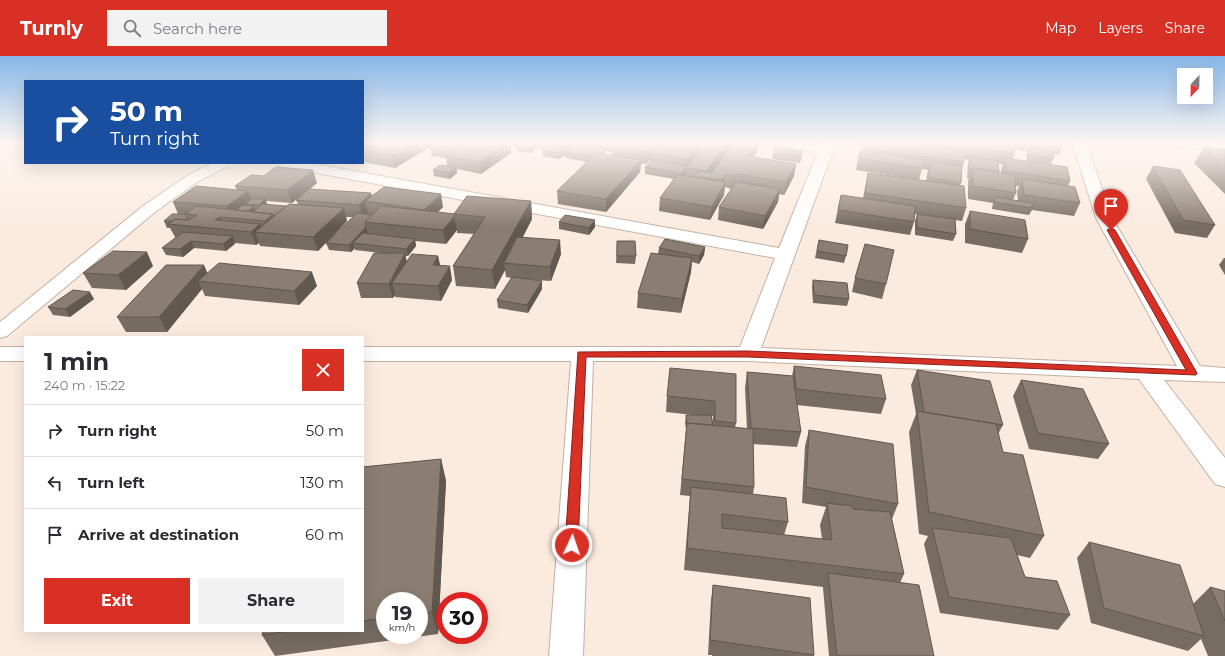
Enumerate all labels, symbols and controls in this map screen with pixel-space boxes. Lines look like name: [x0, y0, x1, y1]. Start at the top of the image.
search box: [107, 10, 387, 46]
text: Turnly: [20, 17, 83, 40]
icon: search: [121, 17, 143, 39]
text: Search here: [153, 19, 242, 38]
text: Map: [1045, 19, 1076, 37]
text: Layers: [1098, 19, 1143, 37]
text: Share: [1165, 19, 1205, 37]
north arrow: [1177, 68, 1213, 104]
map controls: [1177, 68, 1213, 104]
text: 50 m: [110, 94, 183, 128]
icon: right: [44, 96, 96, 148]
text: Turn right: [110, 128, 200, 150]
pin: [1094, 189, 1128, 230]
icon: arrive: [1100, 195, 1122, 217]
text: 1 min: [44, 347, 109, 376]
button: close: [302, 349, 344, 391]
text: 240 m · 15:22: [44, 377, 125, 393]
icon: right: [44, 420, 66, 442]
text: Turn right: [78, 421, 157, 440]
text: 50 m: [306, 421, 344, 440]
icon: left: [44, 472, 66, 494]
text: Turn left: [78, 473, 145, 492]
text: 130 m: [300, 473, 344, 492]
icon: arrive: [44, 524, 66, 546]
position arrow: [551, 524, 593, 566]
text: Arrive at destination: [78, 525, 239, 544]
text: 60 m: [305, 525, 344, 544]
button: Exit: [44, 578, 190, 624]
button: Share: [198, 578, 344, 624]
speed limit sign: 30: [436, 592, 488, 644]
text: 19: [392, 601, 412, 625]
text: km/h: [389, 621, 415, 634]

